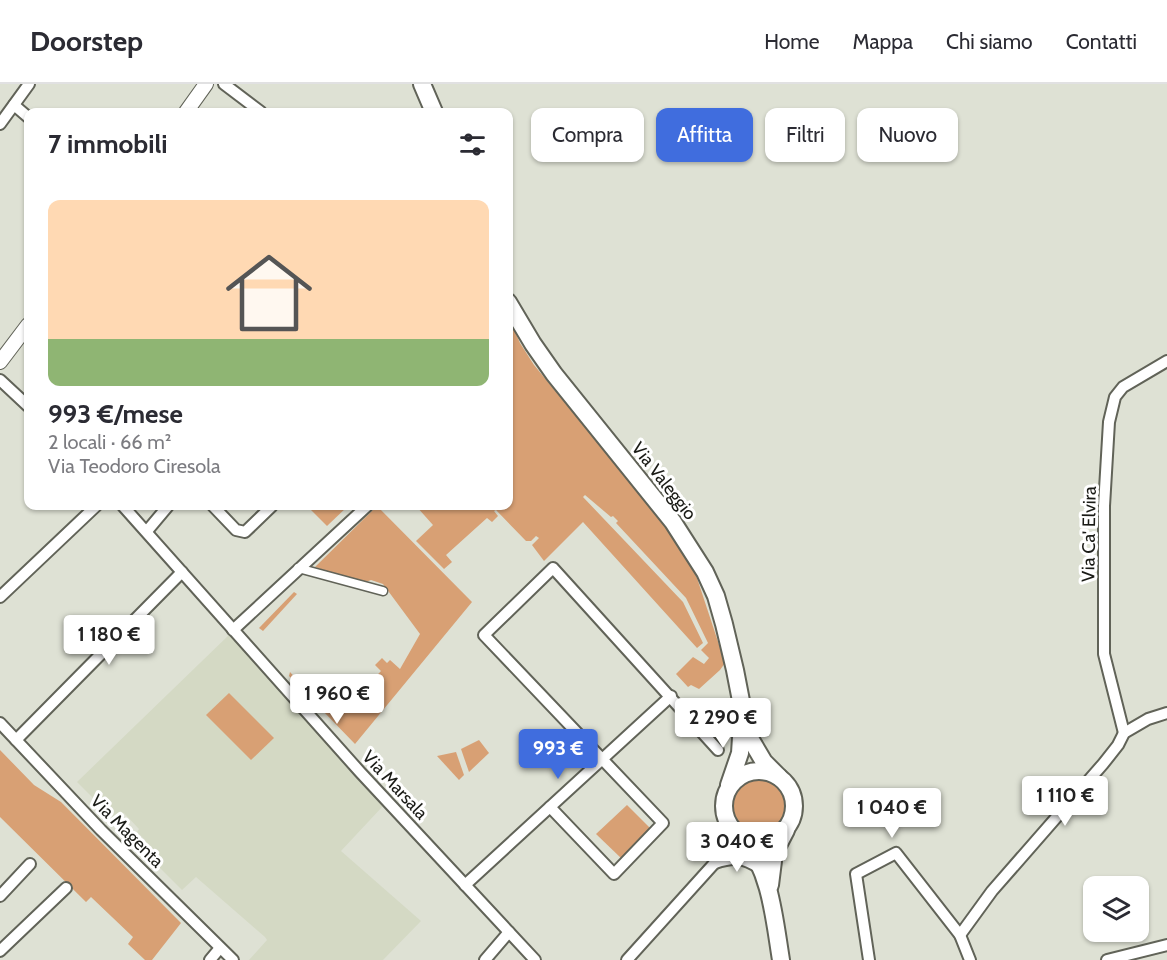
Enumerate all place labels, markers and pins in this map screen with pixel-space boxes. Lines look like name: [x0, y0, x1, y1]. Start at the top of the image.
pin: 1 180 €: [54, 615, 164, 666]
pin: 1 960 €: [282, 674, 392, 725]
pin: 2 290 €: [668, 698, 778, 749]
pin: 993 €: [516, 729, 600, 780]
pin: 1 110 €: [1010, 776, 1120, 827]
pin: 1 040 €: [837, 788, 947, 839]
pin: 3 040 €: [682, 822, 792, 873]

